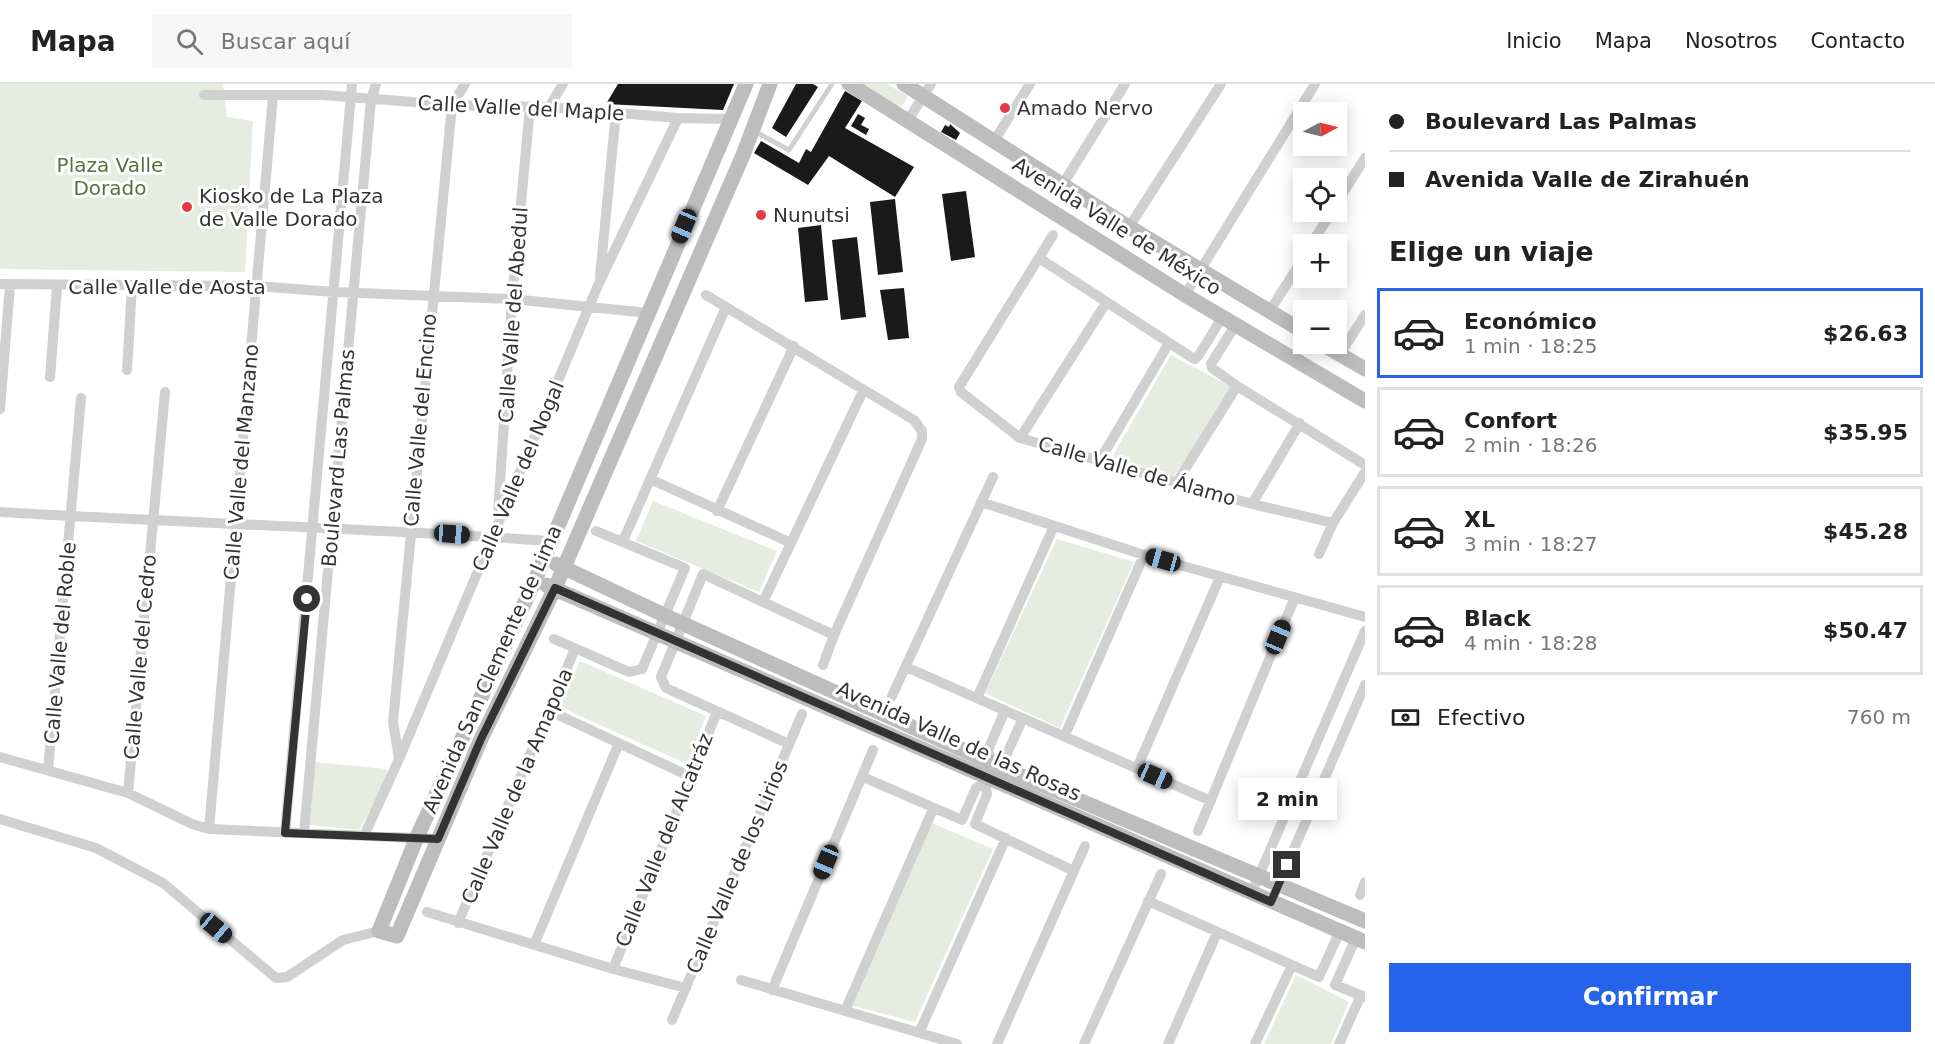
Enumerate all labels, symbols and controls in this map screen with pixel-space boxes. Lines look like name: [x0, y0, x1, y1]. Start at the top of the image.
search box: [152, 14, 572, 68]
text: Mapa: [30, 25, 116, 58]
icon: search: [173, 25, 206, 58]
text: Buscar aquí: [221, 29, 350, 54]
text: Inicio: [1506, 29, 1562, 53]
text: Mapa: [1595, 29, 1652, 53]
text: Nosotros: [1685, 29, 1777, 53]
text: Contacto: [1810, 29, 1905, 53]
street label: Calle Valle del Maple: [417, 91, 625, 125]
place label: Amado Nervo: [1017, 96, 1153, 120]
marker: Amado Nervo: [998, 101, 1012, 115]
north arrow: [1293, 102, 1347, 156]
map controls: [1293, 102, 1347, 354]
text: Boulevard Las Palmas: [1425, 109, 1697, 134]
street label: Avenida Valle de México: [1008, 152, 1226, 300]
park label: Plaza Valle Dorado: [57, 153, 163, 200]
text: Avenida Valle de Zirahuén: [1425, 167, 1750, 192]
button: locate: [1293, 168, 1347, 222]
place label: Kiosko de La Plaza de Valle Dorado: [199, 184, 384, 231]
marker: Kiosko de La Plaza de Valle Dorado: [180, 200, 194, 214]
place label: Nunutsi: [773, 203, 850, 227]
street label: Calle Valle del Abedul: [493, 206, 533, 424]
car: [669, 206, 699, 246]
marker: Nunutsi: [754, 208, 768, 222]
button: +: [1293, 234, 1347, 288]
text: Elige un viaje: [1389, 236, 1593, 267]
street label: Calle Valle de Aosta: [68, 275, 266, 299]
button: −: [1293, 300, 1347, 354]
icon: car: [1392, 306, 1446, 360]
text: Económico: [1464, 309, 1597, 334]
street label: Calle Valle del Encino: [399, 312, 441, 528]
text: $26.63: [1823, 321, 1908, 346]
text: 1 min · 18:25: [1464, 334, 1598, 358]
street label: Calle Valle del Manzano: [219, 343, 263, 581]
street label: Boulevard Las Palmas: [317, 348, 359, 568]
street label: Calle Valle del Nogal: [467, 377, 569, 575]
icon: car: [1392, 405, 1446, 459]
text: Confort: [1464, 408, 1557, 433]
text: $35.95: [1823, 420, 1908, 445]
street label: Calle Valle de Álamo: [1035, 431, 1239, 511]
text: 2 min · 18:26: [1464, 433, 1598, 457]
icon: car: [1392, 504, 1446, 558]
text: XL: [1464, 507, 1495, 532]
text: $45.28: [1823, 519, 1908, 544]
street label: Avenida San Clemente de Lima: [417, 521, 567, 817]
car: [433, 524, 471, 544]
text: 3 min · 18:27: [1464, 532, 1598, 556]
street label: Calle Valle del Roble: [39, 541, 81, 745]
car: [1143, 546, 1183, 574]
street label: Calle Valle del Cedro: [119, 553, 161, 761]
route start: [293, 585, 320, 612]
icon: car: [1392, 603, 1446, 657]
text: Black: [1464, 606, 1531, 631]
car: [1263, 617, 1293, 657]
text: $50.47: [1823, 618, 1908, 643]
text: 4 min · 18:28: [1464, 631, 1598, 655]
street label: Calle Valle de la Amapola: [456, 664, 578, 908]
street label: Avenida Valle de las Rosas: [833, 676, 1085, 806]
icon: cash: [1389, 701, 1422, 734]
text: Efectivo: [1437, 705, 1526, 730]
text: 760 m: [1847, 705, 1911, 729]
street label: Calle Valle del Alcatráz: [610, 730, 718, 950]
street label: Calle Valle de los Lirios: [681, 757, 793, 977]
car: [1135, 760, 1175, 792]
callout: 2 min: [1238, 778, 1336, 820]
text: 2 min: [1256, 787, 1319, 811]
car: [811, 842, 841, 882]
route end: [1273, 851, 1300, 878]
car: [196, 910, 236, 946]
button: Confirmar: [1389, 963, 1911, 1032]

